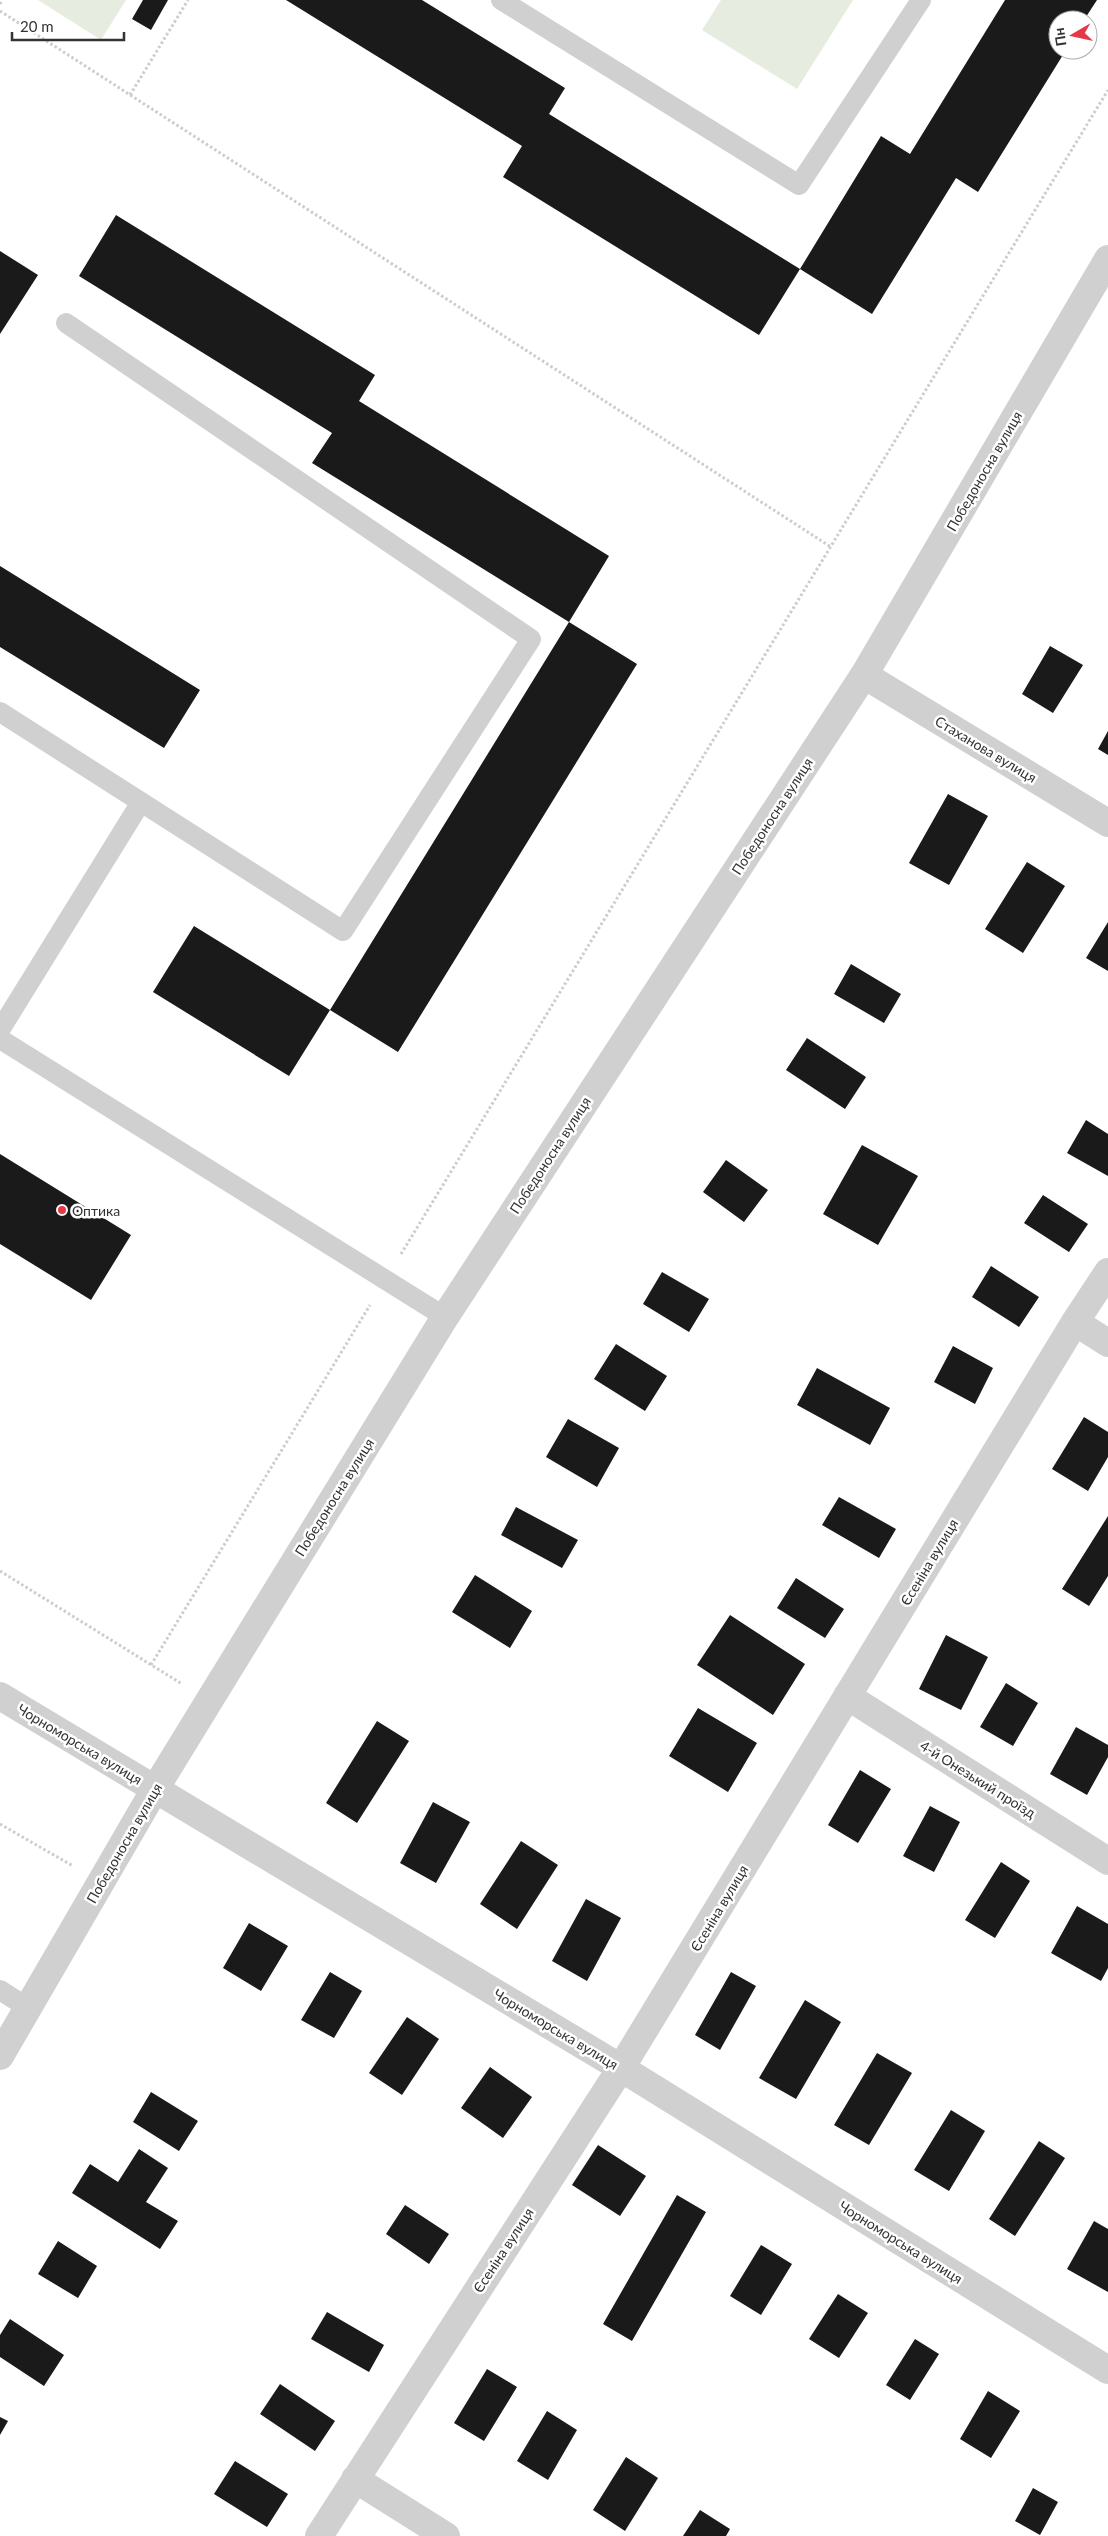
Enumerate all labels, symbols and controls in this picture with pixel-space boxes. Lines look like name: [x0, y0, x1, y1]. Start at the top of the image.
scale bar: [12, 10, 125, 42]
north arrow: [1048, 10, 1098, 60]
text: 20 m: [20, 17, 54, 35]
text: Пн: [1050, 27, 1069, 47]
street label: Победоносна вулиця: [943, 408, 1025, 534]
street label: Стаханова вулиця: [932, 712, 1040, 786]
street label: Победоносна вулиця: [728, 754, 816, 878]
street label: Победоносна вулиця: [506, 1093, 594, 1217]
place label: Оптика: [72, 1202, 120, 1219]
marker: Оптика: [56, 1204, 68, 1216]
street label: Победоносна вулиця: [291, 1435, 377, 1559]
street label: Єсеніна вулиця: [897, 1516, 961, 1608]
street label: Чорноморська вулиця: [15, 1700, 145, 1788]
street label: 4-й Онезький проїзд: [917, 1737, 1039, 1822]
street label: Победоносна вулиця: [83, 1780, 165, 1906]
street label: Єсеніна вулиця: [687, 1862, 751, 1954]
street label: Чорноморська вулиця: [491, 1985, 621, 2073]
street label: Чорноморська вулиця: [836, 2197, 966, 2287]
street label: Єсеніна вулиця: [469, 2204, 537, 2296]

